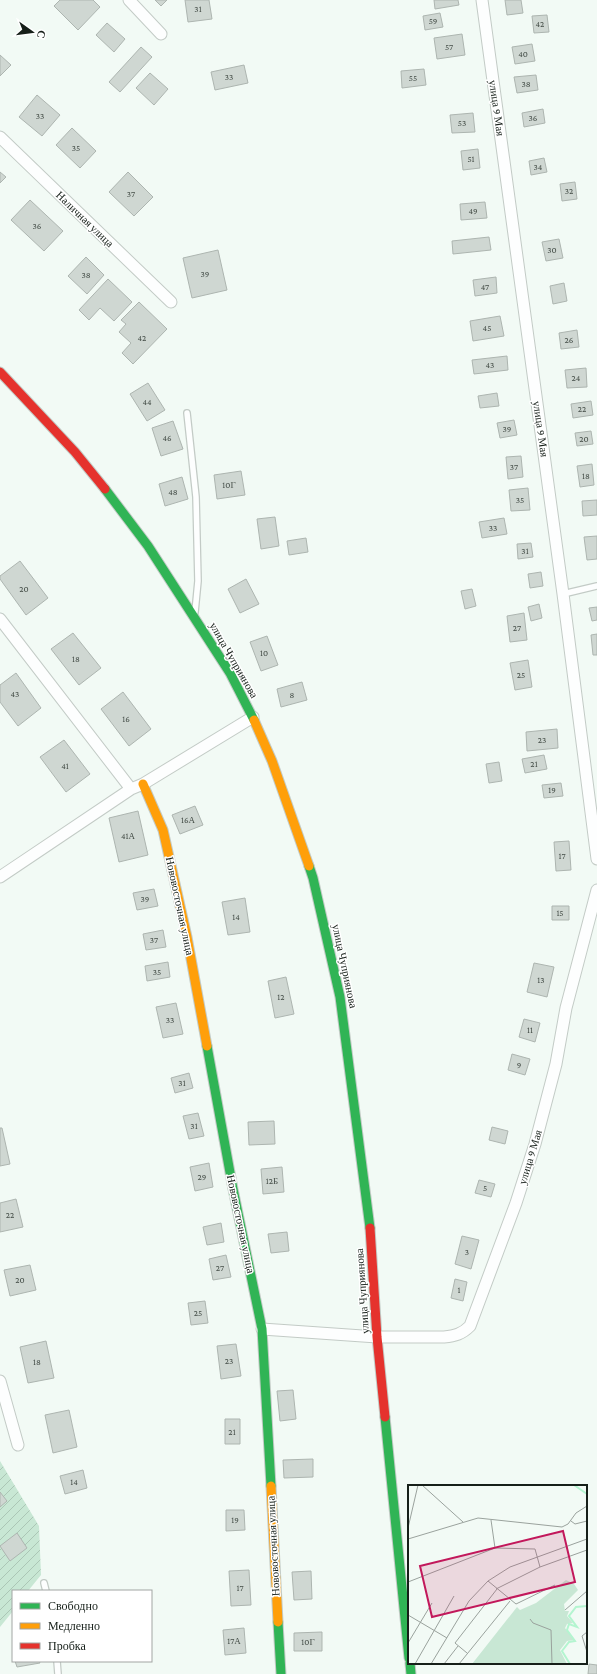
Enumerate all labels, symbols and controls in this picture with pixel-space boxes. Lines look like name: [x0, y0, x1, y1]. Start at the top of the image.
house number: 31: [194, 4, 202, 14]
north arrow: [12, 12, 52, 52]
house number: 59: [429, 16, 438, 26]
house number: 42: [536, 19, 544, 29]
text: С: [35, 29, 48, 40]
house number: 57: [445, 42, 453, 52]
house number: 40: [518, 49, 528, 59]
house number: 33: [225, 72, 233, 82]
house number: 55: [409, 73, 417, 83]
street label: улица 9 Мая: [487, 79, 507, 137]
house number: 38: [521, 79, 531, 89]
house number: 33: [36, 111, 44, 121]
house number: 36: [529, 113, 538, 123]
house number: 53: [458, 118, 466, 128]
house number: 35: [72, 143, 80, 153]
house number: 51: [467, 154, 475, 164]
house number: 34: [534, 162, 543, 172]
house number: 32: [565, 186, 573, 196]
street label: Наличная улица: [54, 189, 116, 249]
house number: 37: [127, 189, 135, 199]
house number: 49: [468, 206, 478, 216]
house number: 36: [33, 221, 42, 231]
house number: 30: [547, 245, 557, 255]
house number: 39: [201, 269, 210, 279]
house number: 38: [81, 270, 91, 280]
house number: 47: [481, 282, 489, 292]
house number: 45: [483, 323, 491, 333]
house number: 42: [138, 333, 146, 343]
house number: 26: [565, 335, 574, 345]
house number: 43: [486, 360, 494, 370]
house number: 24: [572, 373, 581, 383]
house number: 44: [142, 397, 152, 407]
street label: улица 9 Мая: [531, 400, 551, 458]
house number: 22: [578, 404, 586, 414]
house number: 39: [503, 424, 512, 434]
house number: 46: [162, 433, 172, 443]
house number: 20: [579, 434, 589, 444]
house number: 37: [510, 462, 518, 472]
house number: 18: [582, 471, 590, 481]
house number: 10Г: [222, 480, 236, 490]
house number: 48: [168, 487, 178, 497]
house number: 35: [516, 495, 524, 505]
house number: 33: [489, 523, 497, 533]
house number: 31: [521, 546, 529, 556]
house number: 20: [19, 584, 29, 594]
street label: улица Чуприянова: [207, 620, 261, 700]
house number: 27: [513, 623, 521, 633]
house number: 10: [260, 648, 268, 658]
house number: 18: [72, 654, 80, 664]
house number: 25: [517, 670, 525, 680]
house number: 43: [11, 689, 19, 699]
house number: 8: [290, 690, 295, 700]
house number: 16: [122, 714, 130, 724]
house number: 23: [538, 735, 546, 745]
house number: 21: [530, 759, 538, 769]
house number: 41: [61, 761, 69, 771]
house number: 19: [548, 785, 556, 795]
house number: 16А: [181, 815, 196, 825]
house number: 41А: [121, 831, 136, 841]
house number: 17: [558, 851, 566, 861]
street label: Нововосточная улица: [164, 856, 196, 956]
house number: 39: [141, 894, 150, 904]
house number: 15: [556, 908, 564, 918]
house number: 14: [232, 912, 240, 922]
street label: улица Чуприянова: [330, 923, 360, 1009]
house number: 37: [150, 935, 158, 945]
house number: 35: [153, 967, 161, 977]
house number: 13: [537, 975, 545, 985]
house number: 12: [277, 992, 285, 1002]
house number: 33: [166, 1015, 174, 1025]
house number: 11: [527, 1025, 533, 1035]
house number: 9: [517, 1060, 522, 1070]
house number: 31: [178, 1078, 186, 1088]
house number: 31: [190, 1121, 198, 1131]
street label: улица 9 Мая: [516, 1128, 544, 1186]
house number: 29: [198, 1172, 207, 1182]
street label: Нововосточная улица: [225, 1174, 257, 1274]
house number: 12Б: [266, 1176, 278, 1186]
house number: 5: [483, 1183, 487, 1193]
house number: 22: [6, 1210, 14, 1220]
house number: 3: [465, 1247, 469, 1257]
street label: улица Чуприянова: [353, 1248, 371, 1334]
house number: 27: [216, 1263, 224, 1273]
house number: 20: [15, 1275, 25, 1285]
house number: 1: [458, 1285, 461, 1295]
house number: 25: [194, 1308, 202, 1318]
house number: 23: [225, 1356, 233, 1366]
house number: 18: [33, 1357, 41, 1367]
house number: 21: [228, 1427, 236, 1437]
house number: 14: [70, 1477, 78, 1487]
inset map: [408, 1485, 587, 1664]
street label: Нововосточная улица: [264, 1495, 282, 1596]
house number: 19: [231, 1515, 239, 1525]
house number: 17: [236, 1583, 244, 1593]
legend: [12, 1590, 152, 1662]
text: Свободно: [48, 1599, 98, 1613]
text: Медленно: [48, 1619, 100, 1633]
house number: 17А: [227, 1636, 241, 1646]
house number: 10Г: [301, 1637, 315, 1647]
text: Пробка: [48, 1639, 86, 1653]

